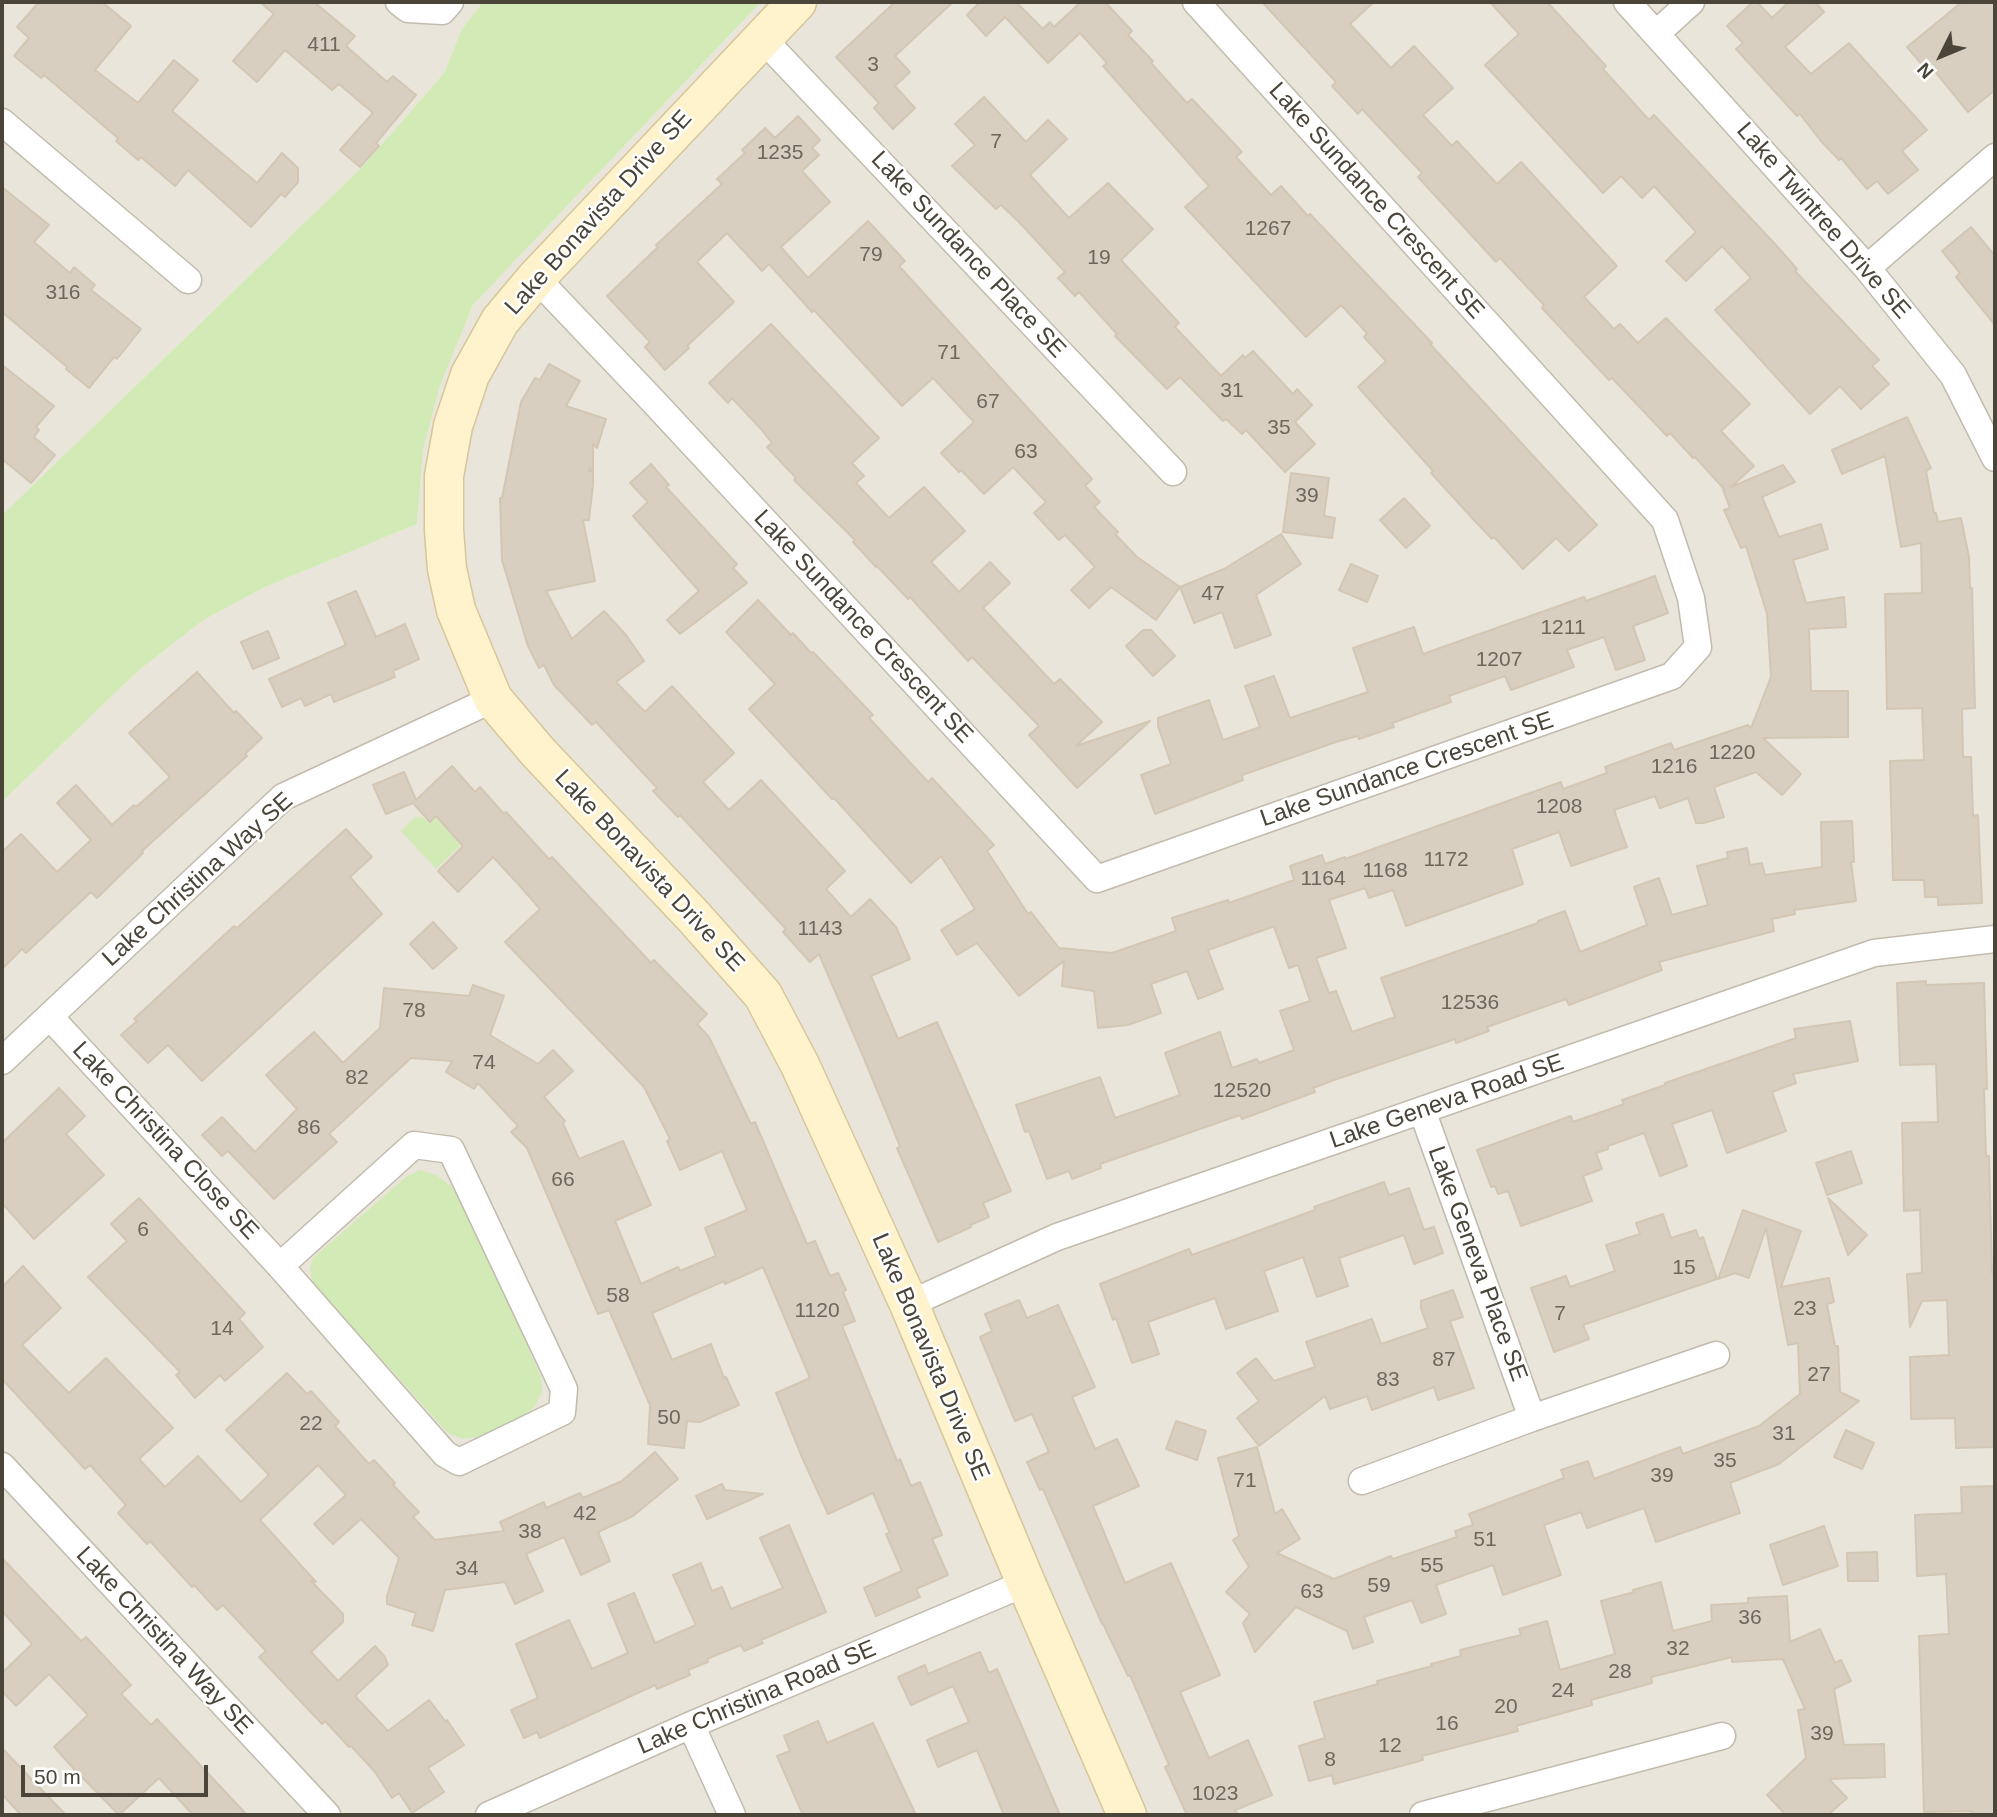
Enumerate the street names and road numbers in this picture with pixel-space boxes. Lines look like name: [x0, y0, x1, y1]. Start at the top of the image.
street label: Lake Sundance Crescent SE: [1262, 77, 1490, 325]
street label: Lake Bonavista Drive SE: [499, 105, 699, 321]
street label: Lake Twintree Drive SE: [1730, 117, 1916, 325]
street label: Lake Sundance Place SE: [865, 146, 1071, 364]
street label: Lake Sundance Crescent SE: [747, 504, 979, 750]
street label: Lake Sundance Crescent SE: [1257, 706, 1557, 834]
street label: Lake Bonavista Drive SE: [548, 764, 750, 978]
street label: Lake Christina Way SE: [97, 787, 299, 973]
street label: Lake Christina Close SE: [66, 1036, 264, 1246]
street label: Lake Geneva Road SE: [1326, 1048, 1568, 1156]
street label: Lake Geneva Place SE: [1421, 1142, 1533, 1386]
street label: Lake Bonavista Drive SE: [865, 1229, 995, 1485]
street label: Lake Christina Way SE: [70, 1541, 258, 1741]
street label: Lake Christina Road SE: [633, 1635, 881, 1761]

